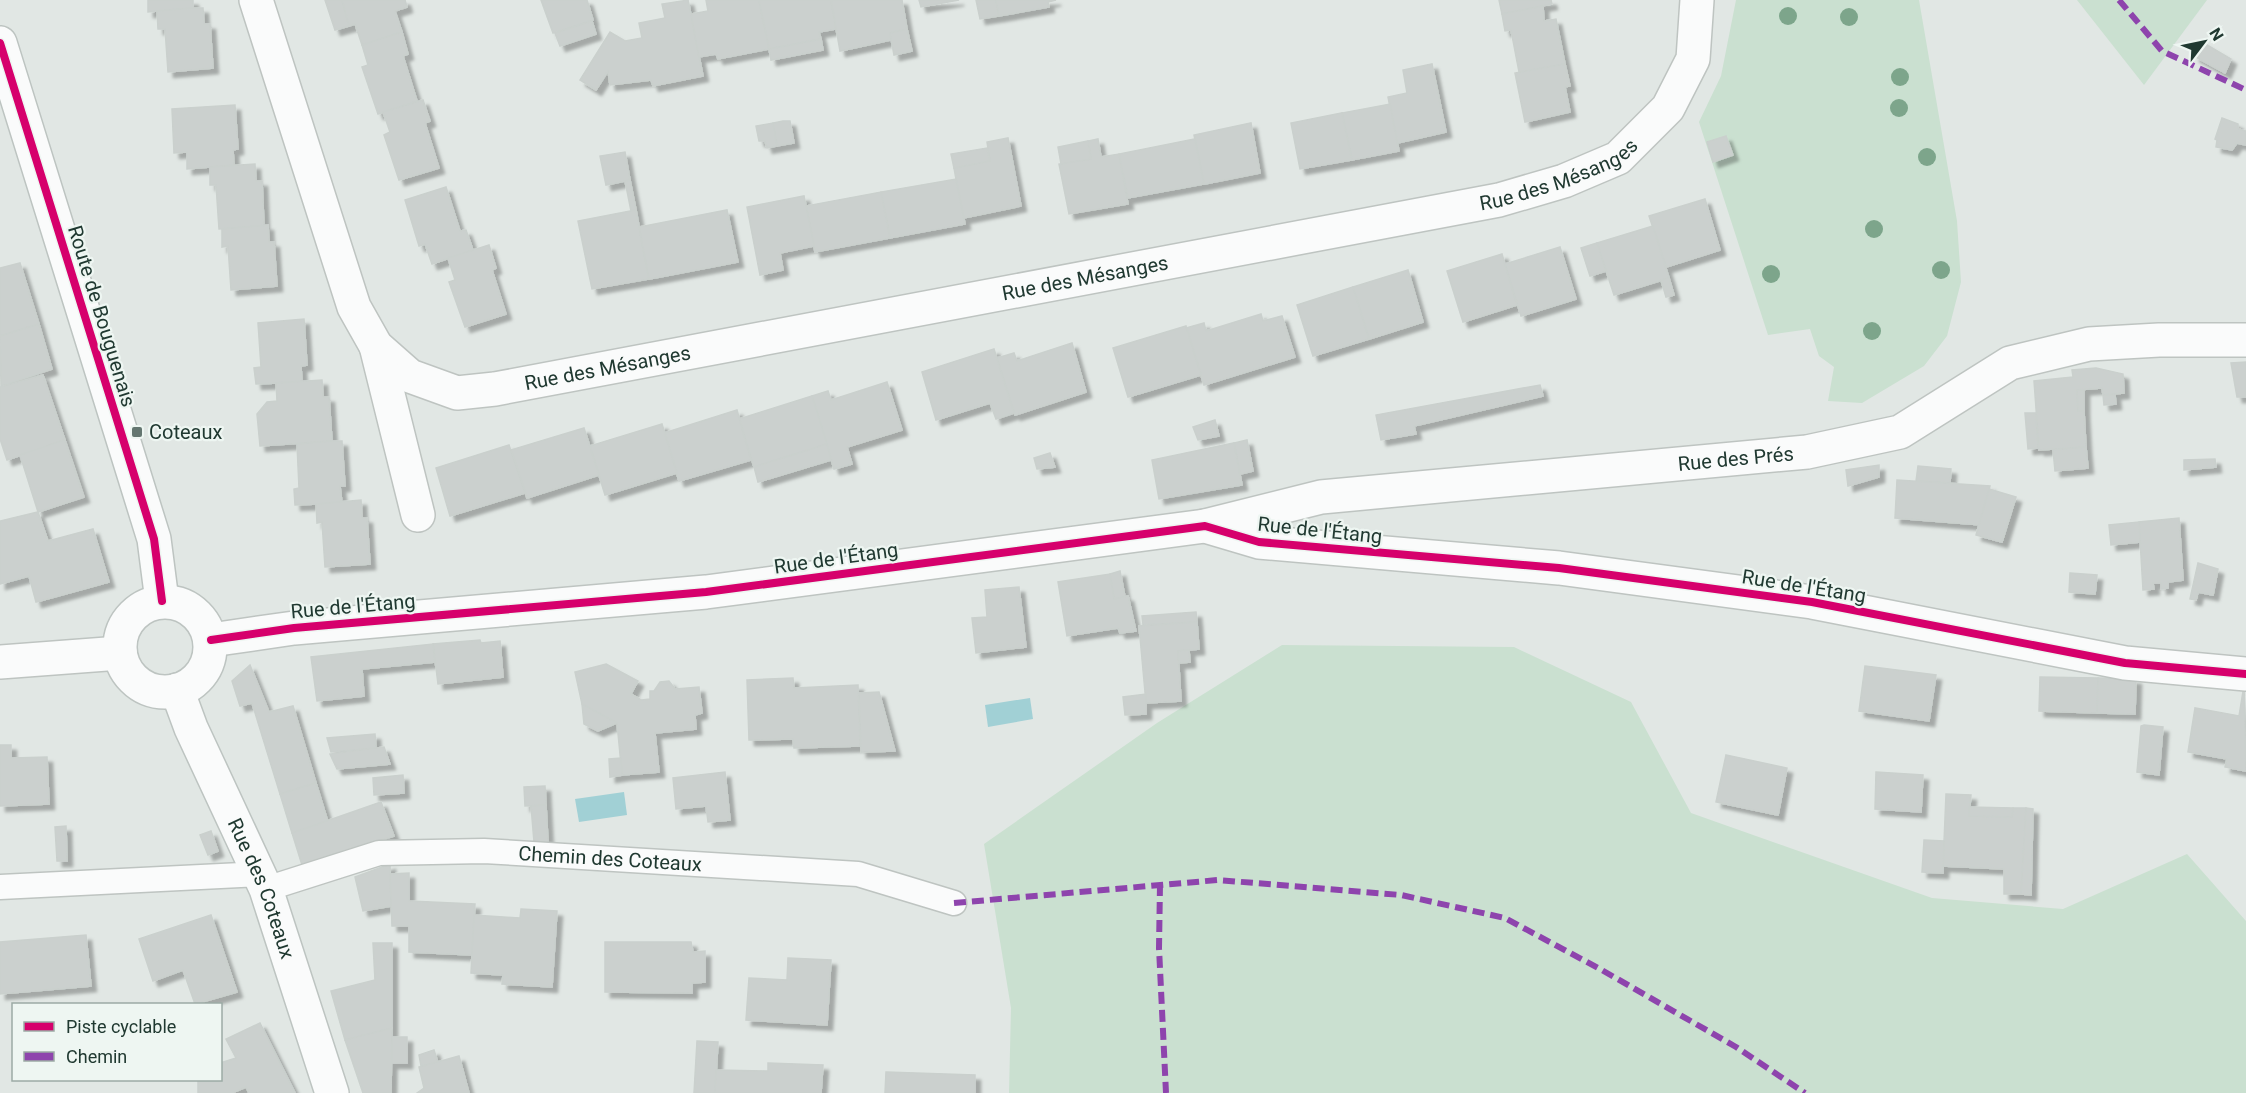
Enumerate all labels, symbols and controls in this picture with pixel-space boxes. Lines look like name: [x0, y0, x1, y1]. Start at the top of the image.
north arrow: [2174, 12, 2234, 72]
text: N: [2205, 24, 2227, 44]
street label: Rue des Mésanges: [1478, 133, 1643, 215]
street label: Route de Bouguenais: [63, 222, 141, 410]
street label: Rue des Mésanges: [1000, 251, 1170, 305]
street label: Rue des Mésanges: [522, 340, 693, 395]
place label: Coteaux: [149, 420, 222, 444]
marker: Coteaux: [130, 425, 144, 439]
street label: Rue des Prés: [1677, 441, 1795, 476]
street label: Rue de l'Étang: [1256, 512, 1384, 548]
street label: Rue de l'Étang: [772, 537, 900, 579]
street label: Rue de l'Étang: [1740, 564, 1868, 608]
street label: Rue de l'Étang: [290, 589, 416, 623]
street label: Rue des Coteaux: [223, 814, 300, 962]
street label: Chemin des Coteaux: [518, 841, 703, 876]
legend: [12, 1003, 222, 1081]
text: Piste cyclable: [66, 1016, 176, 1037]
text: Chemin: [66, 1046, 127, 1067]

